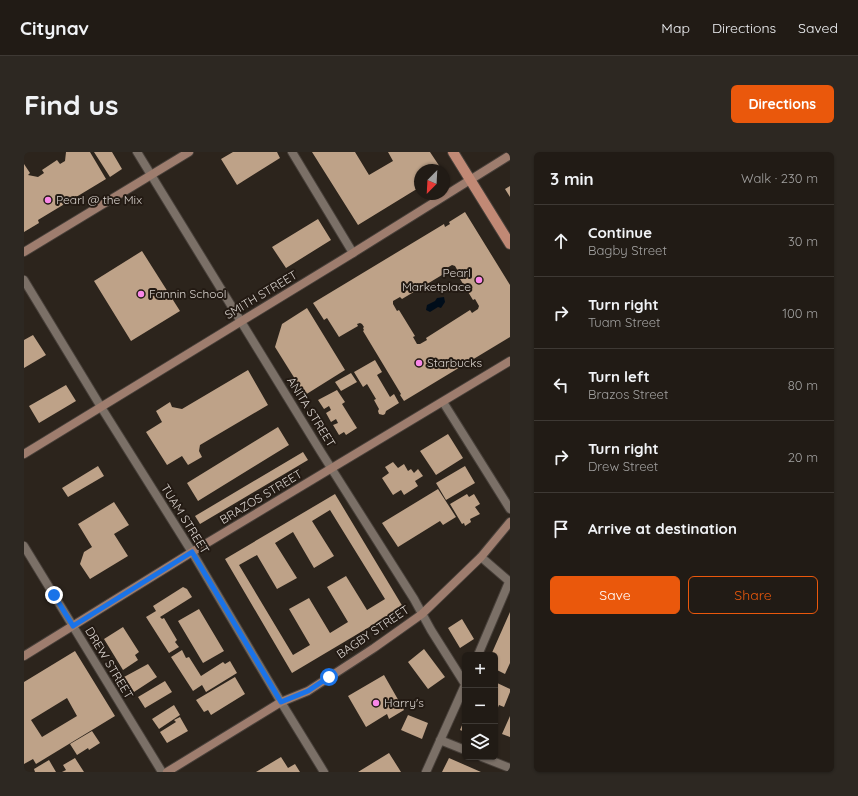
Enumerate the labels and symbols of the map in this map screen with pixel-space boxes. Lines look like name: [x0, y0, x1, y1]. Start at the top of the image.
north arrow: [414, 164, 450, 200]
place label: Pearl @ the Mix: [56, 192, 142, 207]
marker: Pearl @ the Mix: [43, 195, 53, 205]
place label: Pearl Marketplace: [402, 265, 471, 294]
street label: SMITH STREET: [222, 267, 300, 322]
marker: Pearl Marketplace: [474, 275, 484, 285]
place label: Fannin School: [149, 286, 227, 301]
marker: Fannin School: [136, 289, 146, 299]
place label: Starbucks: [427, 355, 482, 370]
marker: Starbucks: [414, 358, 424, 368]
street label: ANITA STREET: [284, 374, 339, 450]
street label: BRAZOS STREET: [217, 466, 305, 527]
street label: TUAM STREET: [158, 481, 213, 556]
route end: [45, 586, 63, 604]
street label: BAGBY STREET: [334, 602, 412, 661]
street label: DREW STREET: [82, 624, 137, 701]
route start: [320, 668, 338, 686]
place label: Harry's: [384, 695, 424, 710]
marker: Harry's: [371, 698, 381, 708]

